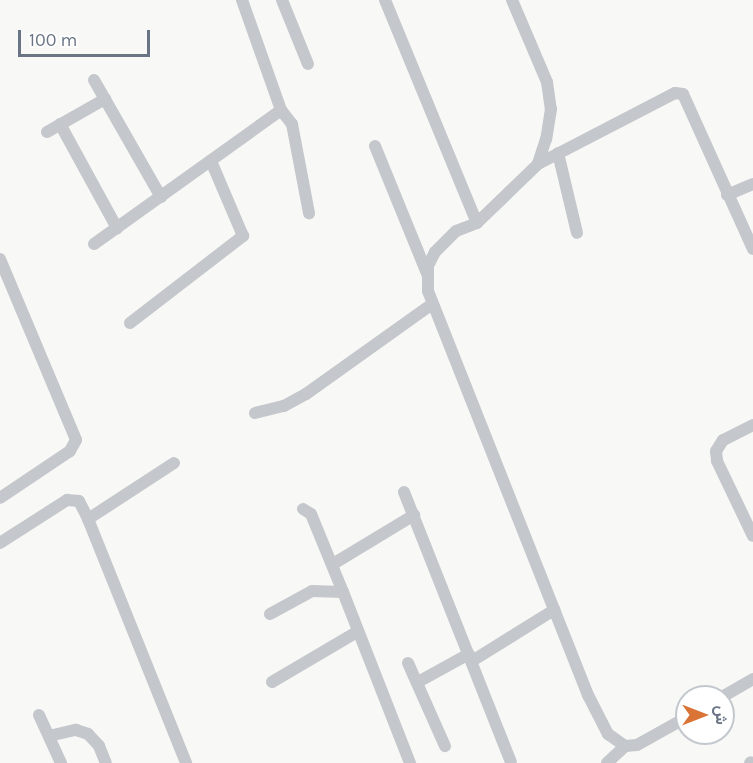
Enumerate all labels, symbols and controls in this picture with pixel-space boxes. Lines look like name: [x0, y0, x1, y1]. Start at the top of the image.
scale bar: [21, 18, 153, 56]
text: 100 m: [29, 29, 77, 51]
north arrow: [675, 685, 735, 745]
text: ش: [712, 705, 731, 725]

